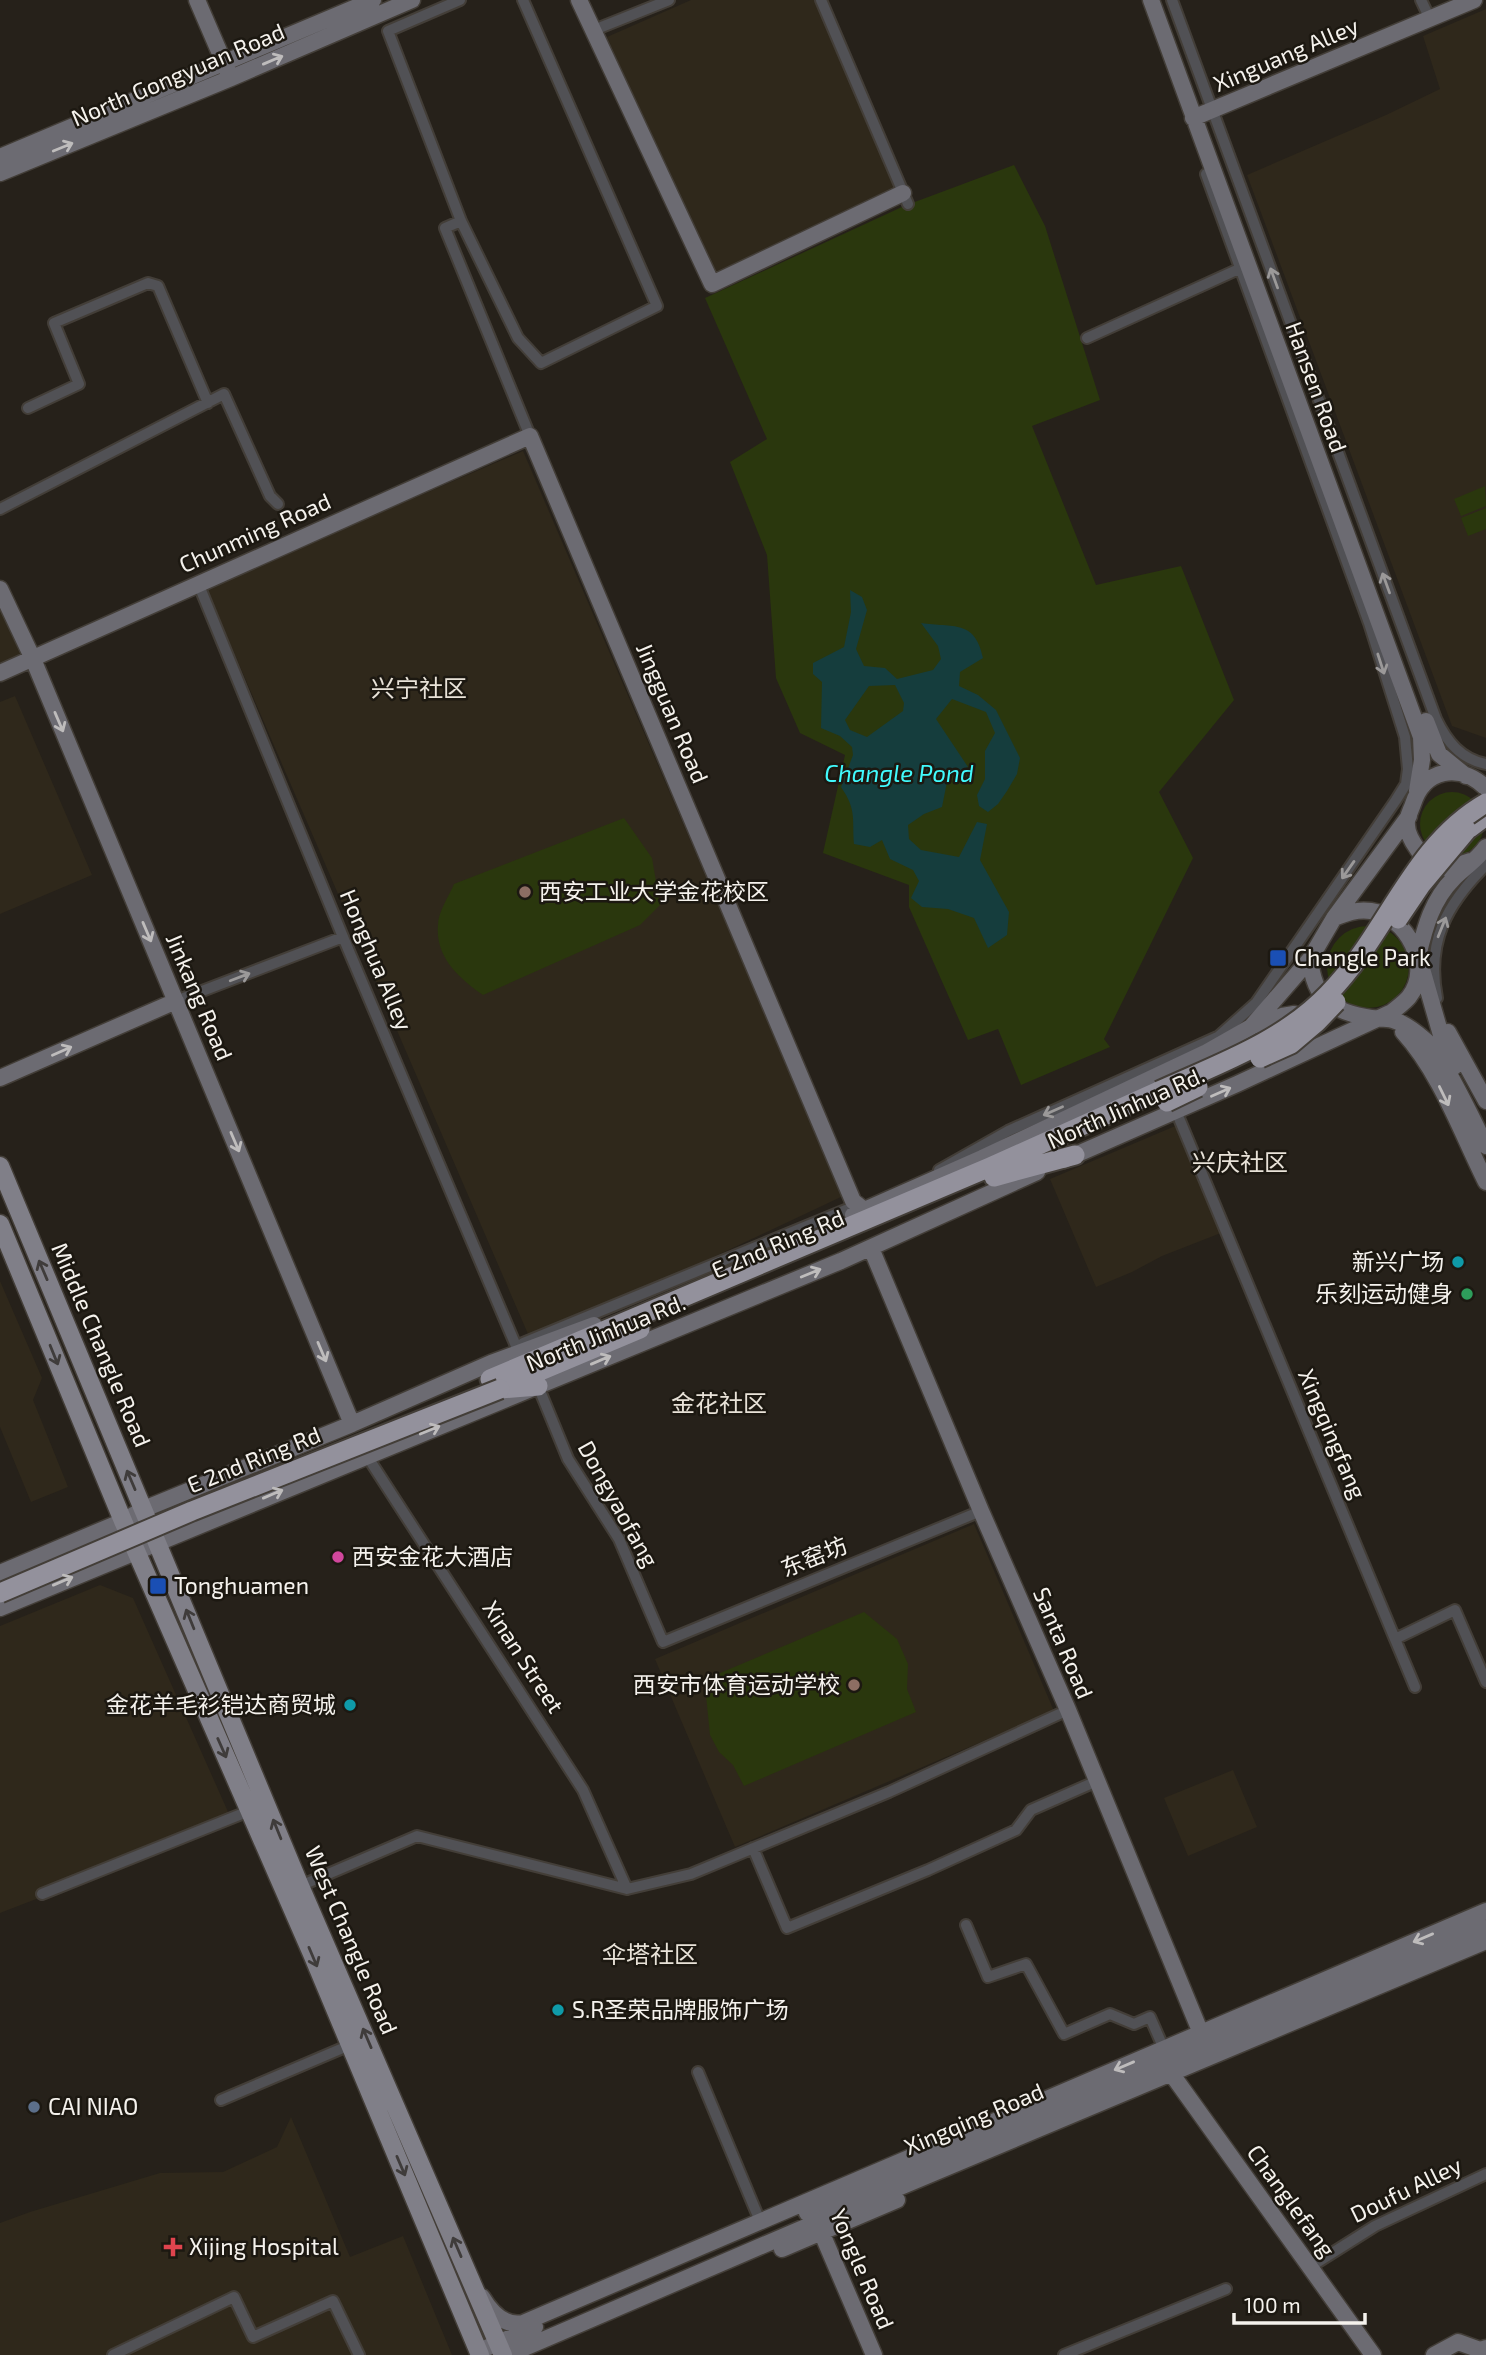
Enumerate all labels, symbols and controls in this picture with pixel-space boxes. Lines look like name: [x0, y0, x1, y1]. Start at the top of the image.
street label: Xinguang Alley: [1209, 11, 1362, 97]
street label: North Gongyuan Road: [67, 16, 288, 132]
one-way arrow: [262, 53, 283, 66]
one-way arrow: [52, 140, 73, 153]
one-way arrow: [1267, 267, 1279, 289]
street label: Hansen Road: [1280, 318, 1353, 456]
street label: Chunming Road: [174, 486, 335, 578]
one-way arrow: [1379, 573, 1391, 595]
street label: Jingguan Road: [631, 638, 715, 787]
one-way arrow: [1375, 653, 1388, 675]
district label: 兴宁社区: [371, 673, 467, 702]
one-way arrow: [53, 711, 66, 732]
water label: Changle Pond: [824, 758, 974, 787]
one-way arrow: [1341, 860, 1355, 879]
place label: 西安工业大学金花校区: [539, 877, 769, 905]
marker: 西安工业大学金花校区: [517, 884, 533, 900]
street label: Honghua Alley: [335, 885, 419, 1034]
one-way arrow: [1436, 917, 1449, 938]
one-way arrow: [141, 920, 154, 942]
street label: Jinkang Road: [161, 929, 239, 1064]
place label: Changle Park: [1294, 943, 1431, 971]
marker: Changle Park: [1268, 948, 1288, 968]
one-way arrow: [228, 969, 250, 982]
one-way arrow: [51, 1044, 73, 1057]
street label: North Jinhua Rd.: [1043, 1060, 1209, 1154]
one-way arrow: [1209, 1085, 1231, 1098]
one-way arrow: [1437, 1085, 1451, 1106]
one-way arrow: [1043, 1105, 1064, 1118]
one-way arrow: [229, 1130, 242, 1152]
district label: 兴庆社区: [1192, 1147, 1288, 1176]
street label: E 2nd Ring Rd: [707, 1203, 848, 1284]
street label: Middle Changle Road: [46, 1238, 158, 1451]
place label: 新兴广场: [1352, 1247, 1444, 1275]
marker: 新兴广场: [1450, 1254, 1466, 1270]
one-way arrow: [36, 1260, 49, 1281]
one-way arrow: [800, 1266, 821, 1279]
place label: 乐刻运动健身: [1315, 1279, 1453, 1307]
marker: 乐刻运动健身: [1459, 1286, 1475, 1302]
street label: North Jinhua Rd.: [522, 1287, 689, 1377]
one-way arrow: [316, 1340, 329, 1362]
one-way arrow: [48, 1344, 61, 1365]
one-way arrow: [590, 1353, 611, 1366]
street label: Xingqingfang: [1293, 1364, 1373, 1503]
district label: 金花社区: [671, 1388, 767, 1417]
street label: E 2nd Ring Rd: [183, 1420, 324, 1499]
one-way arrow: [419, 1423, 441, 1436]
street label: Dongyaofang: [573, 1436, 665, 1572]
one-way arrow: [124, 1469, 137, 1491]
one-way arrow: [262, 1487, 283, 1500]
street label: 东窑坊: [776, 1530, 851, 1582]
place label: 西安金花大酒店: [352, 1542, 513, 1570]
marker: 西安金花大酒店: [330, 1549, 346, 1565]
place label: Tonghuamen: [174, 1571, 309, 1599]
one-way arrow: [52, 1574, 73, 1587]
marker: Tonghuamen: [148, 1576, 168, 1596]
street label: Santa Road: [1028, 1583, 1100, 1703]
street label: Xinan Street: [477, 1595, 571, 1718]
one-way arrow: [183, 1609, 196, 1631]
place label: 西安市体育运动学校: [633, 1670, 840, 1698]
marker: 西安市体育运动学校: [846, 1677, 862, 1693]
place label: 金花羊毛衫铠达商贸城: [106, 1690, 336, 1718]
marker: 金花羊毛衫铠达商贸城: [342, 1697, 358, 1713]
one-way arrow: [216, 1737, 229, 1758]
one-way arrow: [270, 1819, 283, 1841]
street label: West Changle Road: [300, 1841, 404, 2038]
one-way arrow: [1413, 1932, 1435, 1945]
district label: 伞塔社区: [602, 1939, 698, 1968]
one-way arrow: [307, 1945, 320, 1967]
place label: S.R圣荣品牌服饰广场: [572, 1995, 788, 2023]
marker: S.R圣荣品牌服饰广场: [550, 2002, 566, 2018]
one-way arrow: [359, 2028, 372, 2050]
one-way arrow: [1114, 2060, 1135, 2073]
street label: Xingqing Road: [900, 2076, 1048, 2160]
place label: CAI NIAO: [48, 2092, 138, 2120]
marker: CAI NIAO: [26, 2099, 42, 2115]
street label: Changlefang: [1242, 2139, 1342, 2262]
street label: Doufu Alley: [1345, 2150, 1466, 2228]
one-way arrow: [396, 2155, 409, 2177]
street label: Yongle Road: [825, 2204, 901, 2333]
place label: Xijing Hospital: [189, 2232, 339, 2260]
marker: Xijing Hospital: [163, 2237, 183, 2257]
one-way arrow: [450, 2237, 463, 2258]
scale bar: [1234, 2282, 1365, 2326]
text: 100 m: [1244, 2292, 1301, 2317]

